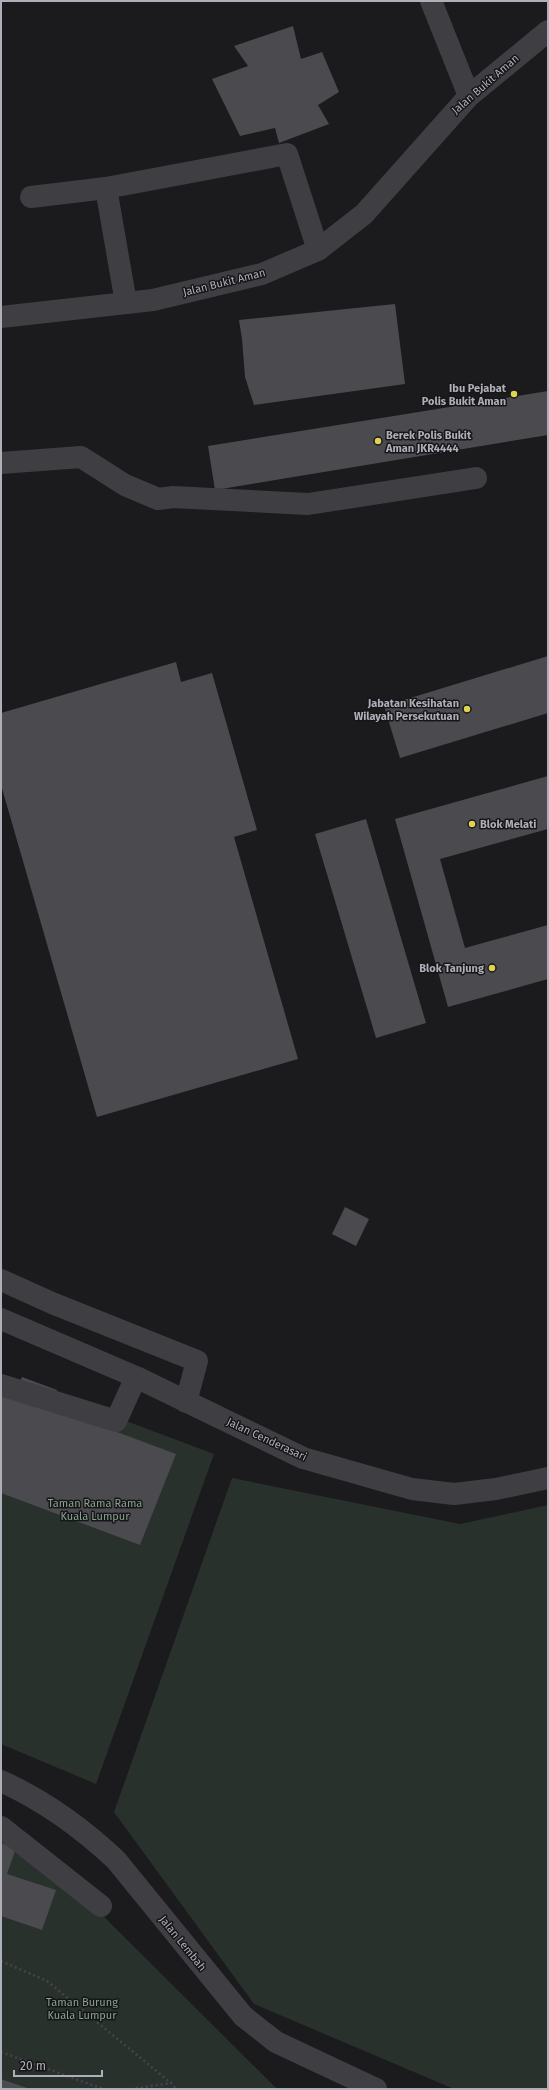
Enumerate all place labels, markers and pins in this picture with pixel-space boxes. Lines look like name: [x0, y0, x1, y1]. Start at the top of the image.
place label: Ibu Pejabat Polis Bukit Aman: [422, 382, 507, 408]
marker: Ibu Pejabat Polis Bukit Aman: [509, 389, 519, 399]
place label: Berek Polis Bukit Aman JKR4444: [385, 429, 472, 455]
marker: Berek Polis Bukit Aman JKR4444: [373, 436, 383, 446]
place label: Jabatan Kesihatan Wilayah Persekutuan: [354, 697, 459, 723]
marker: Jabatan Kesihatan Wilayah Persekutuan: [462, 704, 472, 714]
place label: Blok Melati: [480, 818, 536, 831]
marker: Blok Melati: [467, 819, 477, 829]
place label: Blok Tanjung: [419, 962, 485, 975]
marker: Blok Tanjung: [487, 963, 497, 973]

